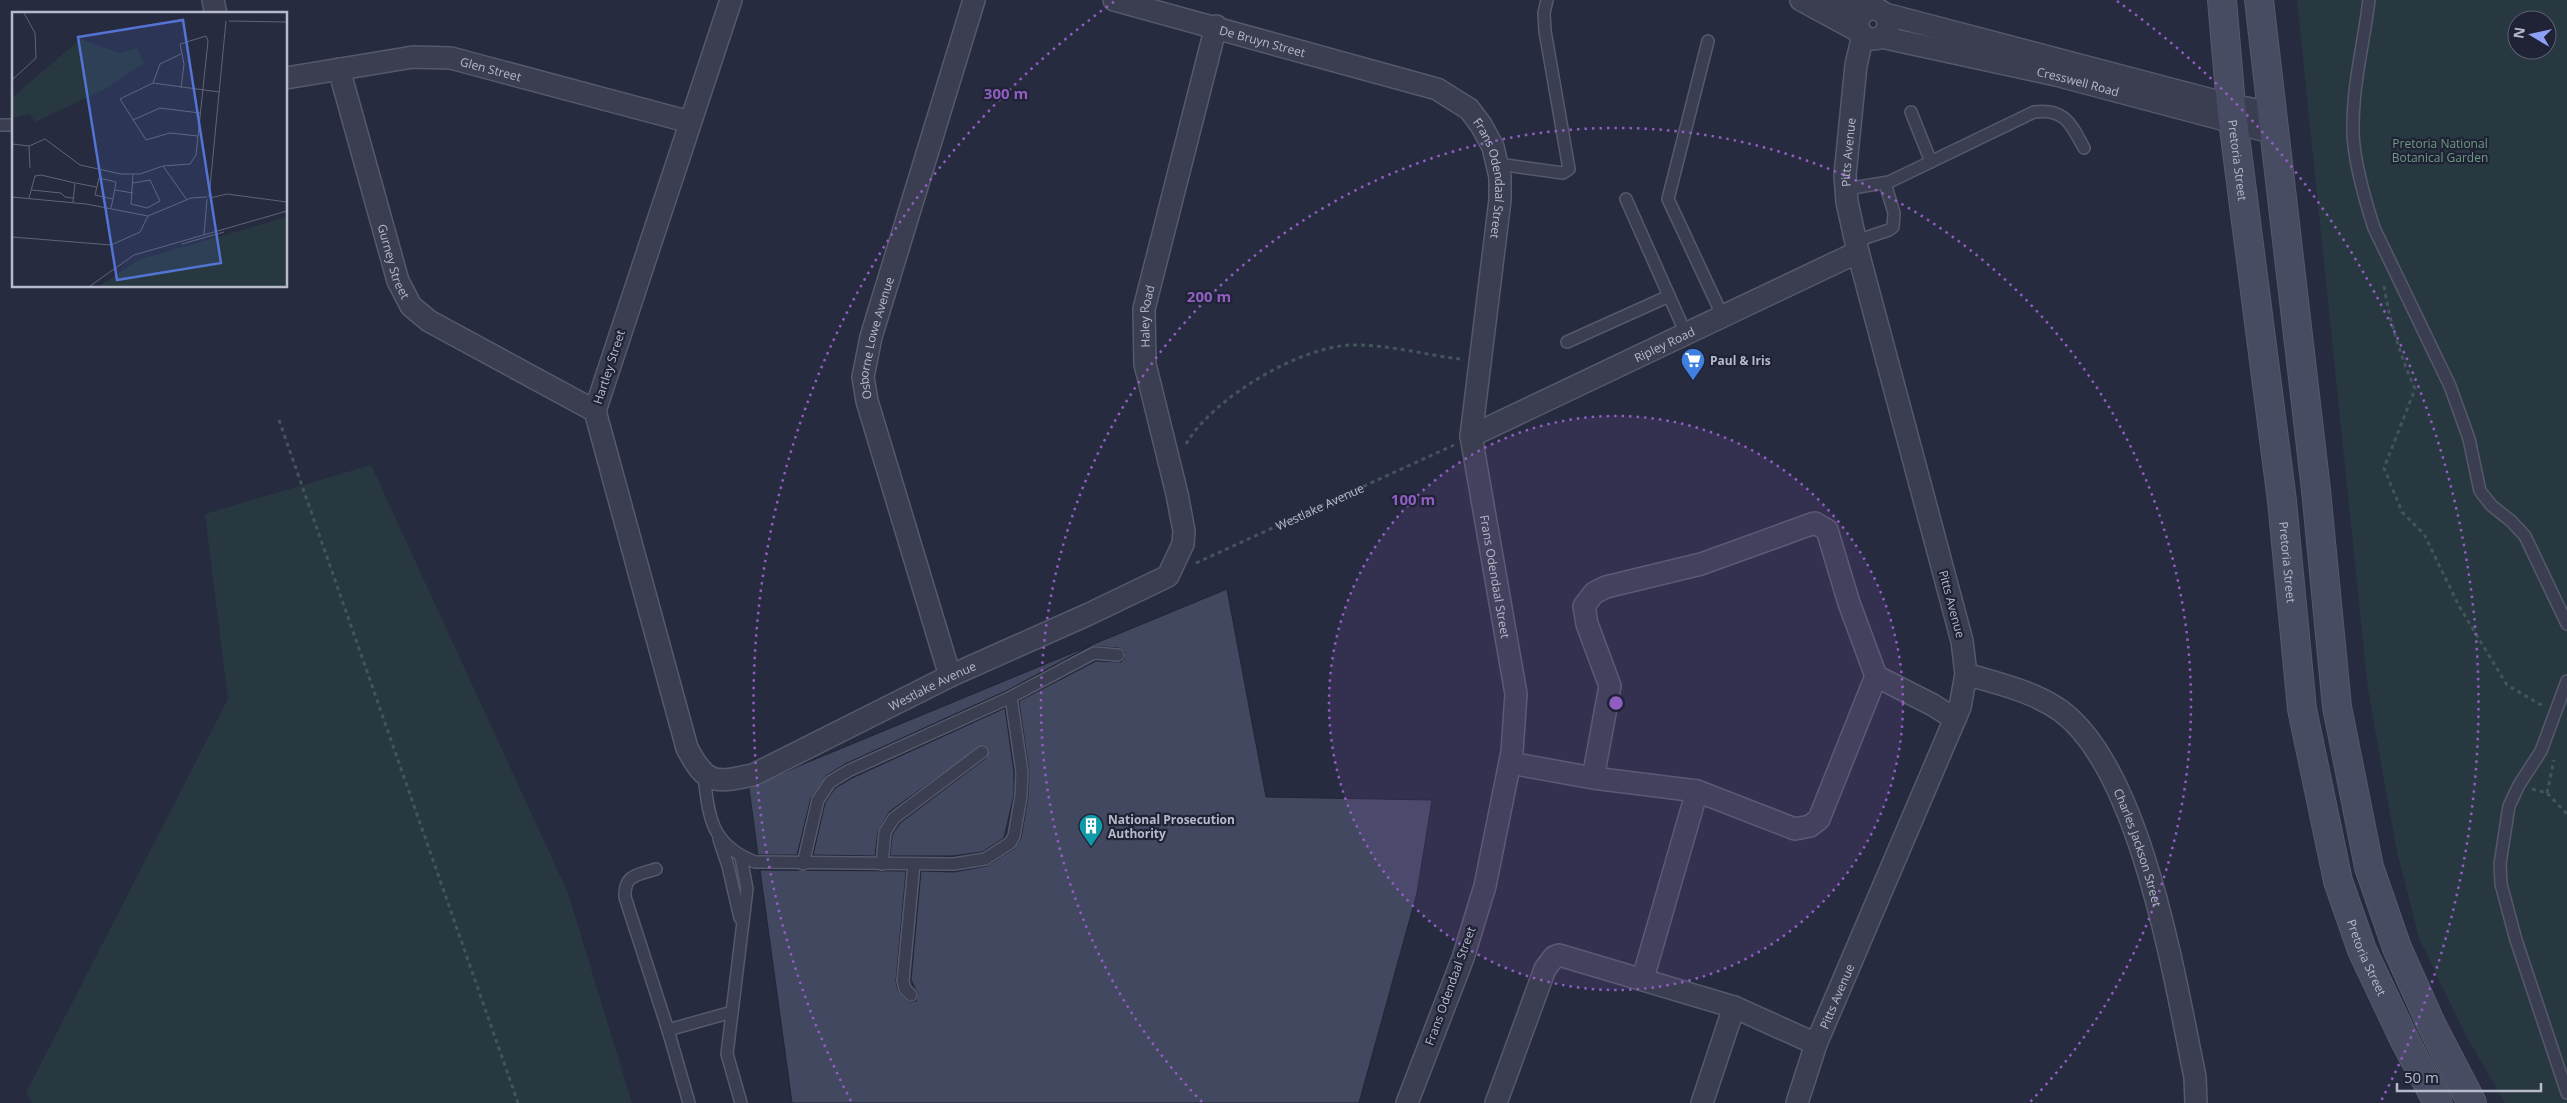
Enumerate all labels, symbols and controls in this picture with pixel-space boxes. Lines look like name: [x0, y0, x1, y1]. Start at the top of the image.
north arrow: [2507, 10, 2557, 60]
inset map: [12, 12, 288, 288]
street label: De Bruyn Street: [1217, 21, 1307, 61]
text: N: [2508, 26, 2529, 40]
street label: Glen Street: [458, 52, 523, 85]
street label: Cresswell Road: [2035, 63, 2121, 100]
text: 300 m: [984, 83, 1028, 103]
street label: Frans Odendaal Street: [1470, 114, 1509, 240]
street label: Pitts Avenue: [1836, 117, 1859, 188]
street label: Pretoria Street: [2224, 119, 2252, 202]
park label: Pretoria National Botanical Garden: [2392, 135, 2488, 166]
street label: Gurney Street: [374, 222, 414, 302]
street label: Osborne Lowe Avenue: [855, 274, 898, 401]
street label: Haley Road: [1135, 283, 1158, 348]
text: 200 m: [1187, 286, 1231, 306]
street label: Ripley Road: [1631, 322, 1697, 366]
street label: Hartley Street: [589, 328, 629, 406]
supermarket icon: Paul & Iris: [1680, 347, 1706, 381]
place label: Paul & Iris: [1710, 352, 1771, 369]
street label: Westlake Avenue: [1273, 479, 1367, 534]
text: 100 m: [1391, 489, 1435, 509]
street label: Frans Odendaal Street: [1476, 513, 1515, 640]
street label: Pretoria Street: [2276, 521, 2300, 604]
street label: Pitts Avenue: [1935, 568, 1969, 640]
street label: Westlake Avenue: [885, 657, 979, 714]
centre of rings: [1607, 694, 1625, 712]
street label: Charles Jackson Street: [2110, 786, 2166, 909]
place label: National Prosecution Authority: [1108, 811, 1235, 842]
building icon: National Prosecution Authority: [1078, 813, 1104, 847]
street label: Pretoria Street: [2343, 917, 2391, 998]
street label: Frans Odendaal Street: [1421, 924, 1479, 1048]
street label: Pitts Avenue: [1815, 961, 1858, 1031]
scale bar: [2397, 1060, 2541, 1092]
text: 50 m: [2404, 1067, 2439, 1087]

